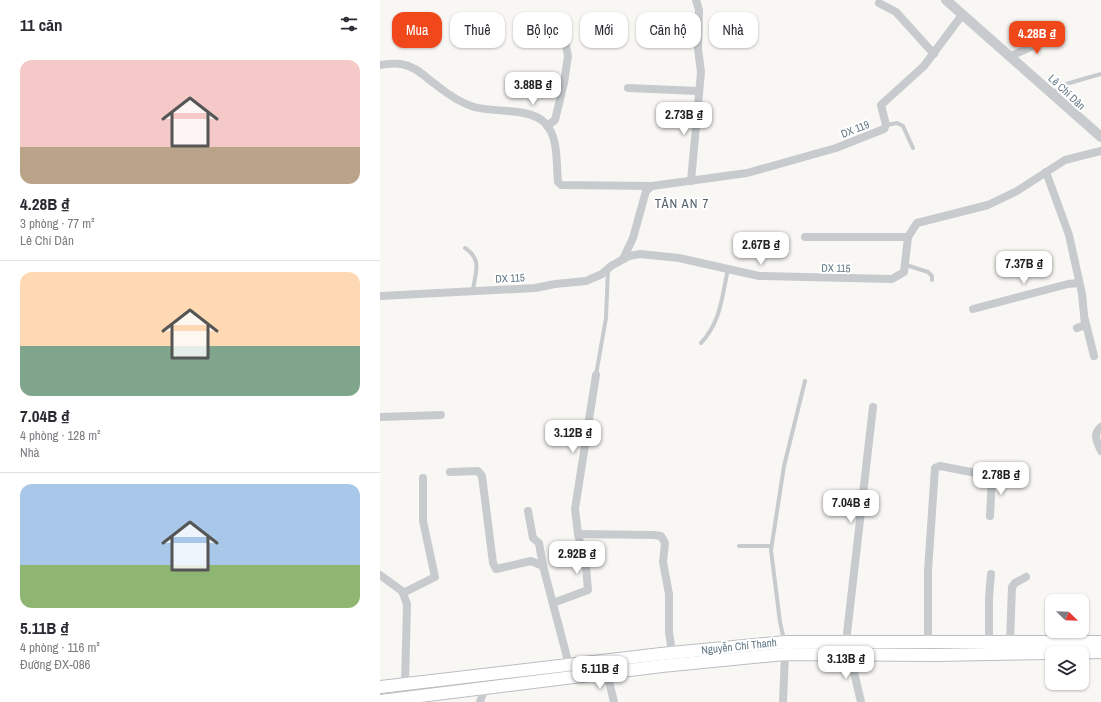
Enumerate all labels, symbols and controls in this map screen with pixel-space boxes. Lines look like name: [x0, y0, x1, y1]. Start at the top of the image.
chip: Mua: [392, 12, 442, 48]
chip: Thuê: [450, 12, 505, 48]
chip: Bộ lọc: [513, 12, 572, 48]
chip: Mới: [580, 12, 628, 48]
chip: Căn hộ: [636, 12, 701, 48]
chip: Nhà: [709, 12, 758, 48]
text: 11 căn: [20, 13, 63, 36]
icon: filters: [338, 13, 360, 35]
pin: 4.28B ₫: [1000, 21, 1074, 55]
text: 4.28B ₫: [1018, 25, 1056, 42]
street label: Lê Chí Dân: [1046, 71, 1088, 113]
pin: 3.88B ₫: [496, 72, 570, 106]
text: 3.88B ₫: [514, 76, 552, 93]
icon: home: [154, 86, 226, 158]
pin: 2.73B ₫: [647, 102, 721, 136]
text: 2.73B ₫: [665, 106, 703, 123]
street label: DX 119: [839, 117, 871, 141]
text: 4.28B ₫: [20, 192, 70, 215]
district label: TÂN AN 7: [655, 195, 709, 212]
text: 3 phòng · 77 m²: [20, 215, 95, 232]
text: Lê Chí Dân: [20, 232, 74, 249]
pin: 2.67B ₫: [724, 232, 798, 266]
text: 2.67B ₫: [742, 236, 780, 253]
pin: 7.37B ₫: [987, 251, 1061, 285]
text: 7.37B ₫: [1005, 255, 1043, 272]
street label: DX 115: [821, 261, 851, 275]
street label: DX 115: [495, 270, 525, 286]
icon: home: [154, 298, 226, 370]
text: 7.04B ₫: [20, 404, 70, 427]
pin: 3.12B ₫: [536, 420, 610, 454]
text: 3.12B ₫: [554, 424, 592, 441]
text: 4 phòng · 128 m²: [20, 427, 101, 444]
text: Nhà: [20, 444, 40, 461]
pin: 2.78B ₫: [964, 462, 1038, 496]
text: 2.78B ₫: [982, 466, 1020, 483]
pin: 7.04B ₫: [814, 490, 888, 524]
text: 7.04B ₫: [832, 494, 870, 511]
icon: home: [154, 510, 226, 582]
pin: 2.92B ₫: [540, 541, 614, 575]
text: 2.92B ₫: [558, 545, 596, 562]
north arrow: [1045, 594, 1089, 638]
map controls: [1045, 594, 1089, 690]
text: 5.11B ₫: [20, 616, 69, 639]
street label: Nguyễn Chí Thanh: [701, 635, 777, 657]
text: 4 phòng · 116 m²: [20, 639, 100, 656]
pin: 3.13B ₫: [809, 646, 883, 680]
button: layers: [1045, 646, 1089, 690]
text: 3.13B ₫: [827, 650, 865, 667]
text: Đường ĐX-086: [20, 656, 91, 673]
pin: 5.11B ₫: [563, 656, 637, 690]
text: 5.11B ₫: [581, 660, 619, 677]

